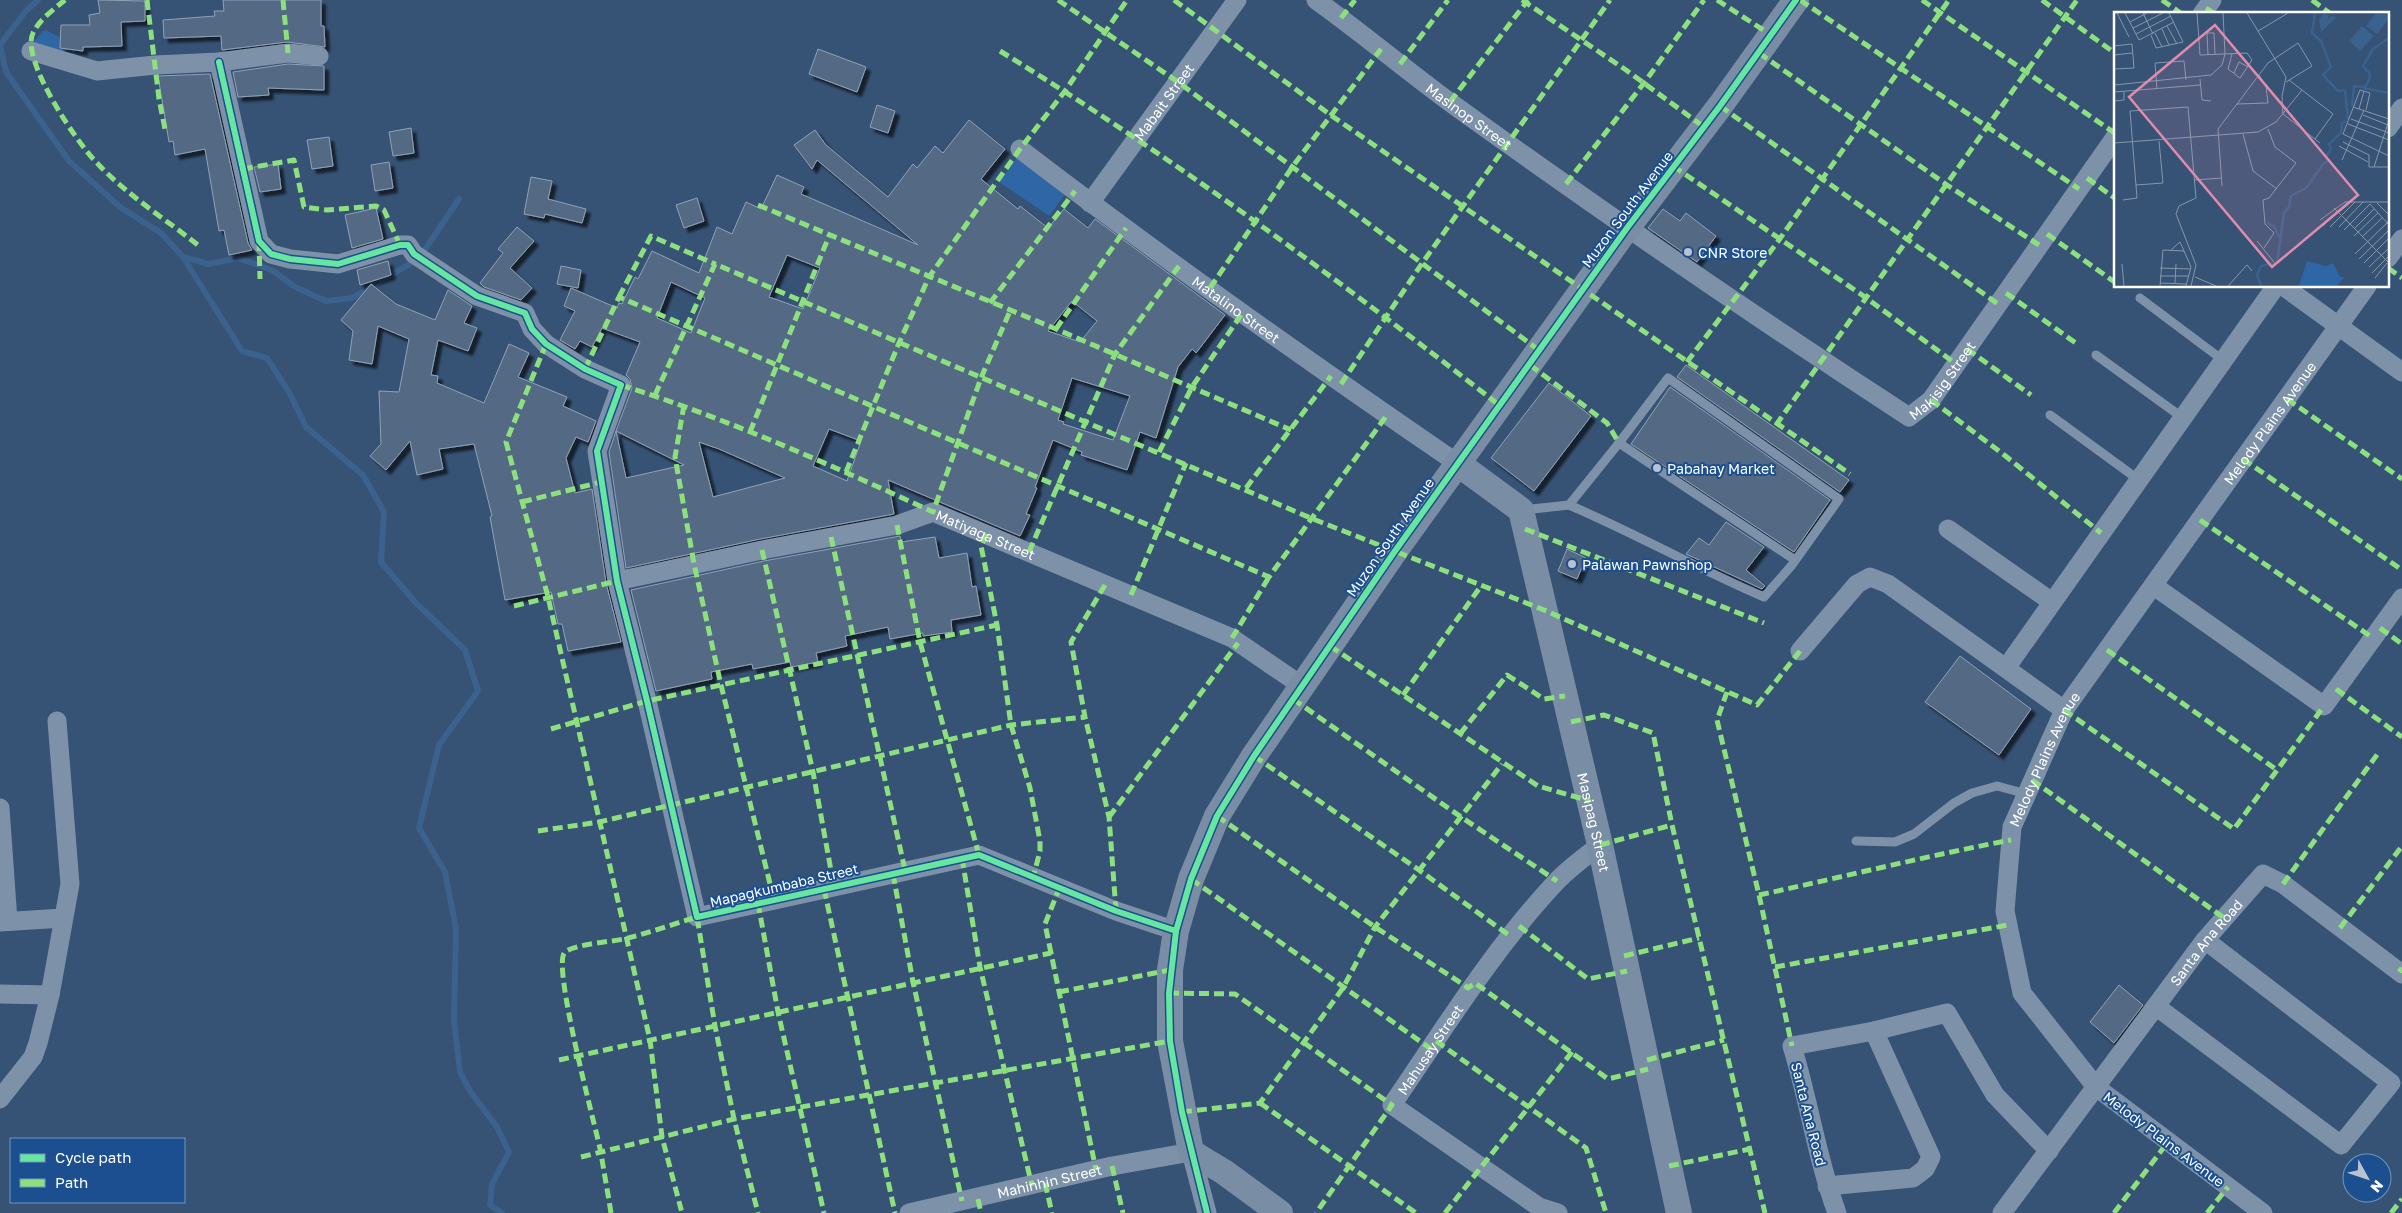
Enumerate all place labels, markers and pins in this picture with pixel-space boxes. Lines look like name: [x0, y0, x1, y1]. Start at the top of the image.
place label: CNR Store: [1698, 244, 1767, 261]
marker: CNR Store: [1682, 246, 1694, 258]
place label: Pabahay Market: [1667, 460, 1775, 477]
marker: Pabahay Market: [1651, 462, 1663, 474]
place label: Palawan Pawnshop: [1582, 556, 1712, 573]
marker: Palawan Pawnshop: [1566, 558, 1578, 570]

